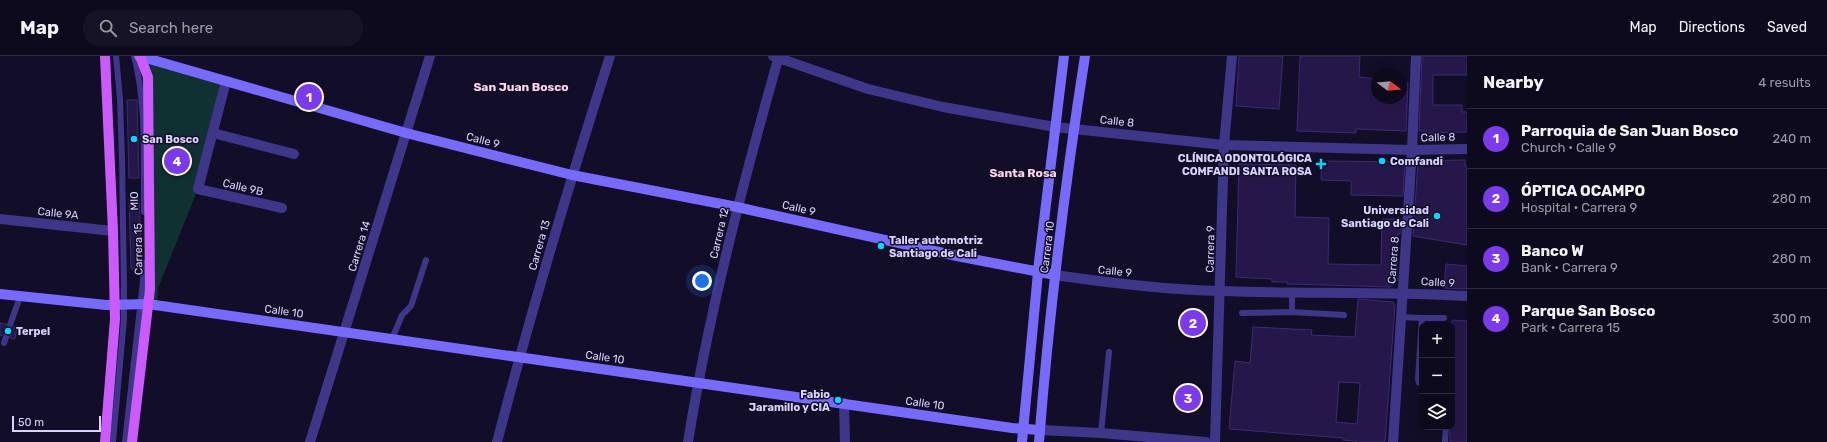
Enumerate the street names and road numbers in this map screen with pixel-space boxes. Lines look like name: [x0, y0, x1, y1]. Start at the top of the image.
street label: Calle 8: [1099, 113, 1135, 130]
street label: Calle 9: [465, 130, 501, 151]
street label: Calle 8: [1420, 130, 1456, 145]
street label: Calle 9B: [221, 176, 265, 198]
street label: MIO: [128, 191, 141, 211]
street label: Calle 9: [781, 198, 817, 219]
street label: Calle 9A: [37, 205, 80, 222]
street label: Carrera 12: [707, 206, 732, 260]
street label: Carrera 13: [526, 218, 553, 272]
street label: Carrera 14: [346, 219, 373, 273]
street label: Carrera 10: [1038, 220, 1057, 274]
street label: Carrera 15: [132, 222, 145, 275]
street label: Carrera 9: [1204, 225, 1217, 273]
street label: Carrera 8: [1385, 236, 1402, 284]
street label: Calle 9: [1097, 263, 1133, 280]
street label: Calle 9: [1421, 275, 1455, 290]
street label: Calle 10: [264, 302, 304, 321]
street label: Calle 10: [585, 348, 625, 367]
street label: Calle 10: [905, 394, 945, 413]

